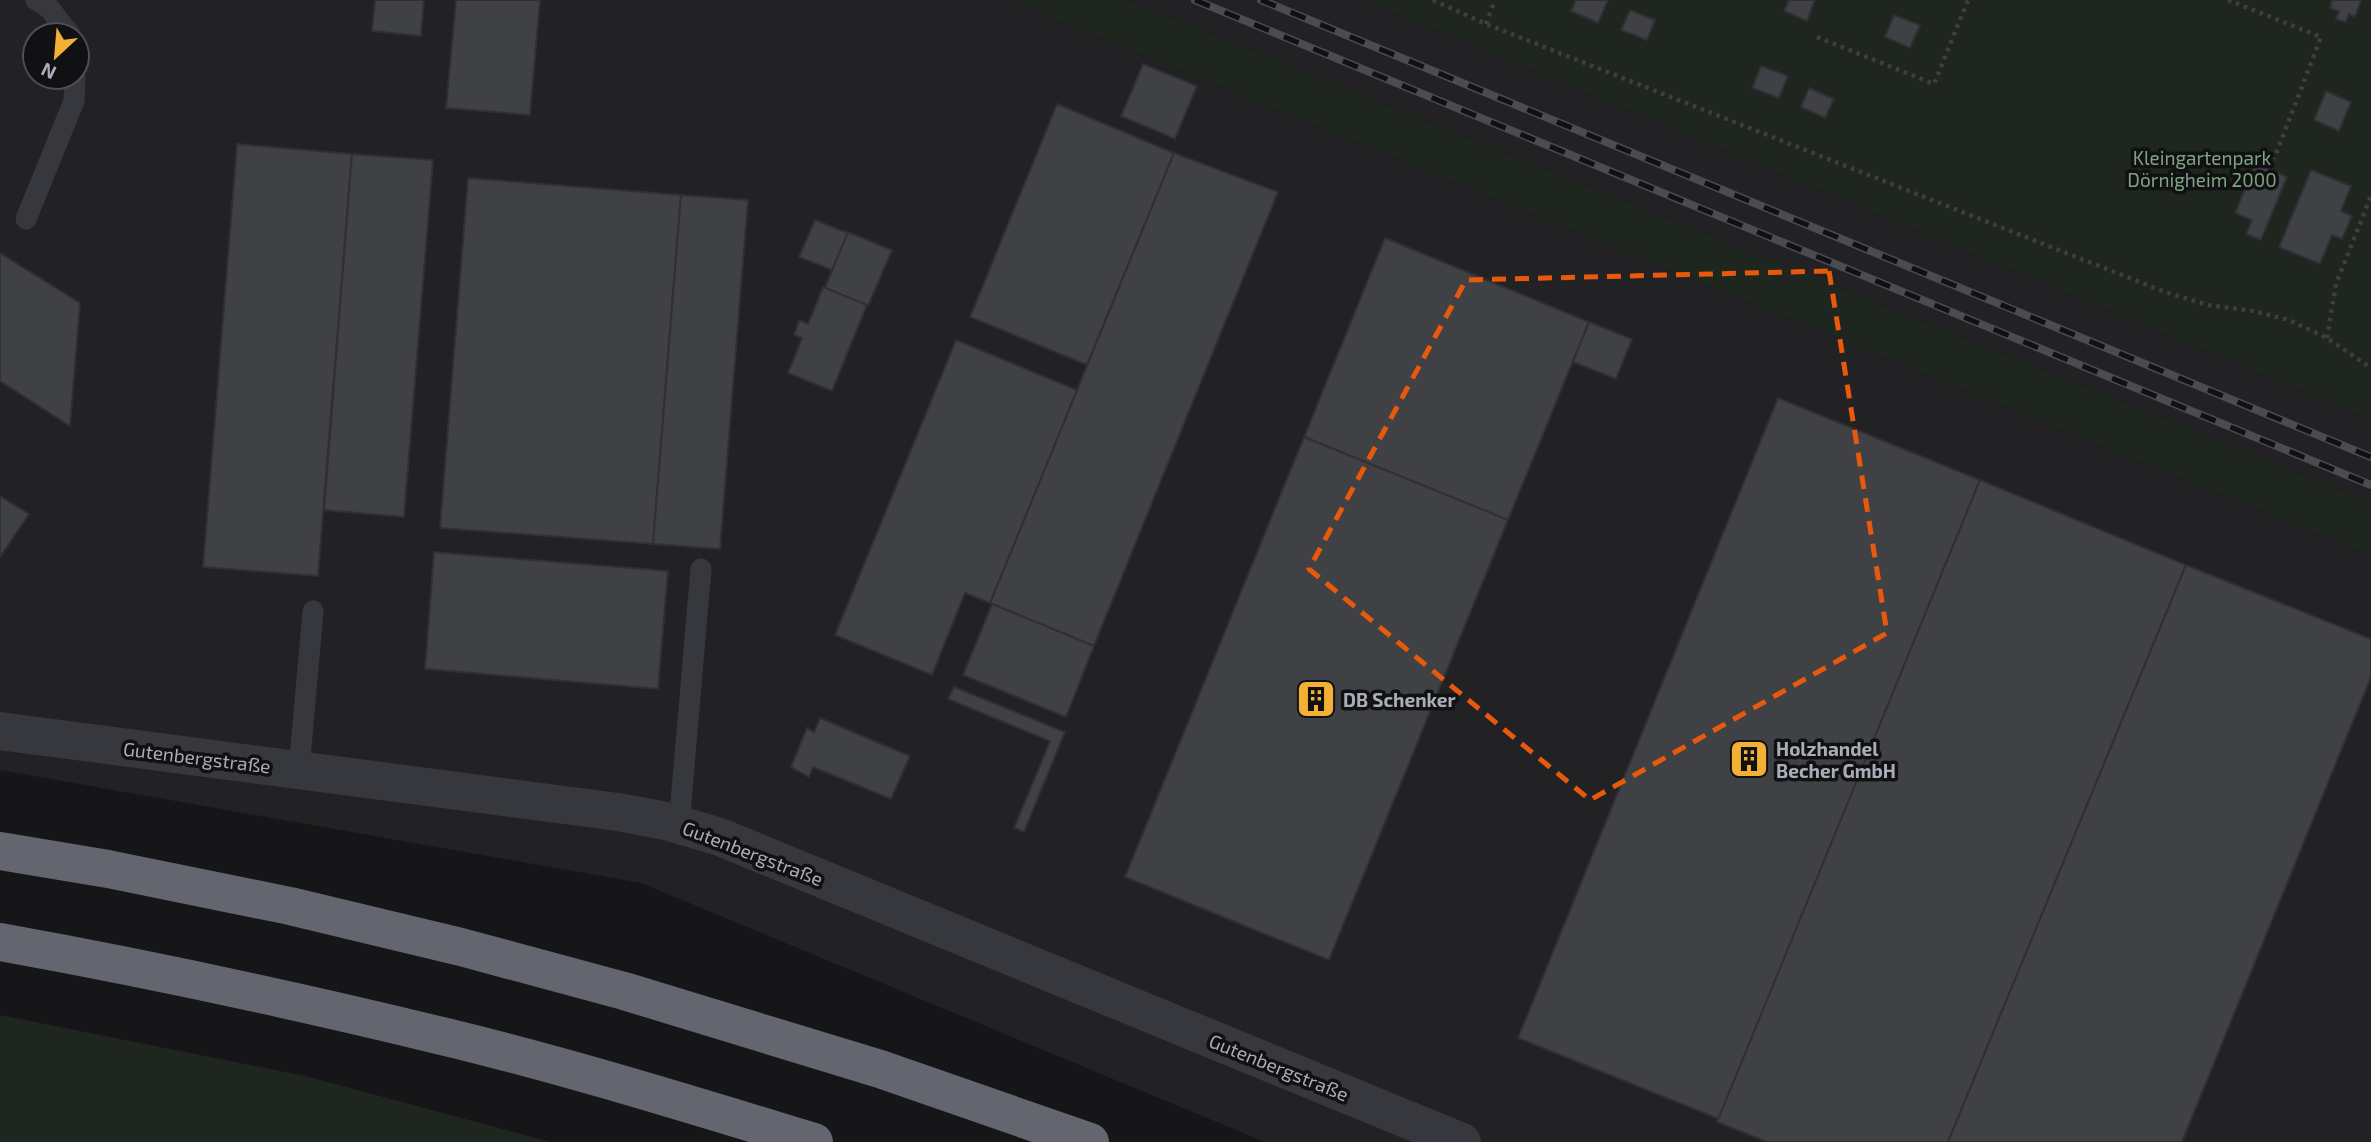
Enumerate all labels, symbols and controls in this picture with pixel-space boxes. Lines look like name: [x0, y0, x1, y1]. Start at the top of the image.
north arrow: [21, 21, 91, 91]
text: N: [37, 58, 60, 85]
park label: Kleingartenpark Dörnigheim 2000: [2127, 146, 2277, 191]
building icon: DB Schenker: [1295, 678, 1337, 720]
place label: DB Schenker: [1343, 688, 1456, 711]
street label: Gutenbergstraße: [122, 737, 272, 777]
place label: Holzhandel Becher GmbH: [1776, 737, 1896, 782]
building icon: Holzhandel Becher GmbH: [1728, 738, 1770, 780]
street label: Gutenbergstraße: [680, 816, 826, 890]
street label: Gutenbergstraße: [1206, 1029, 1352, 1105]

